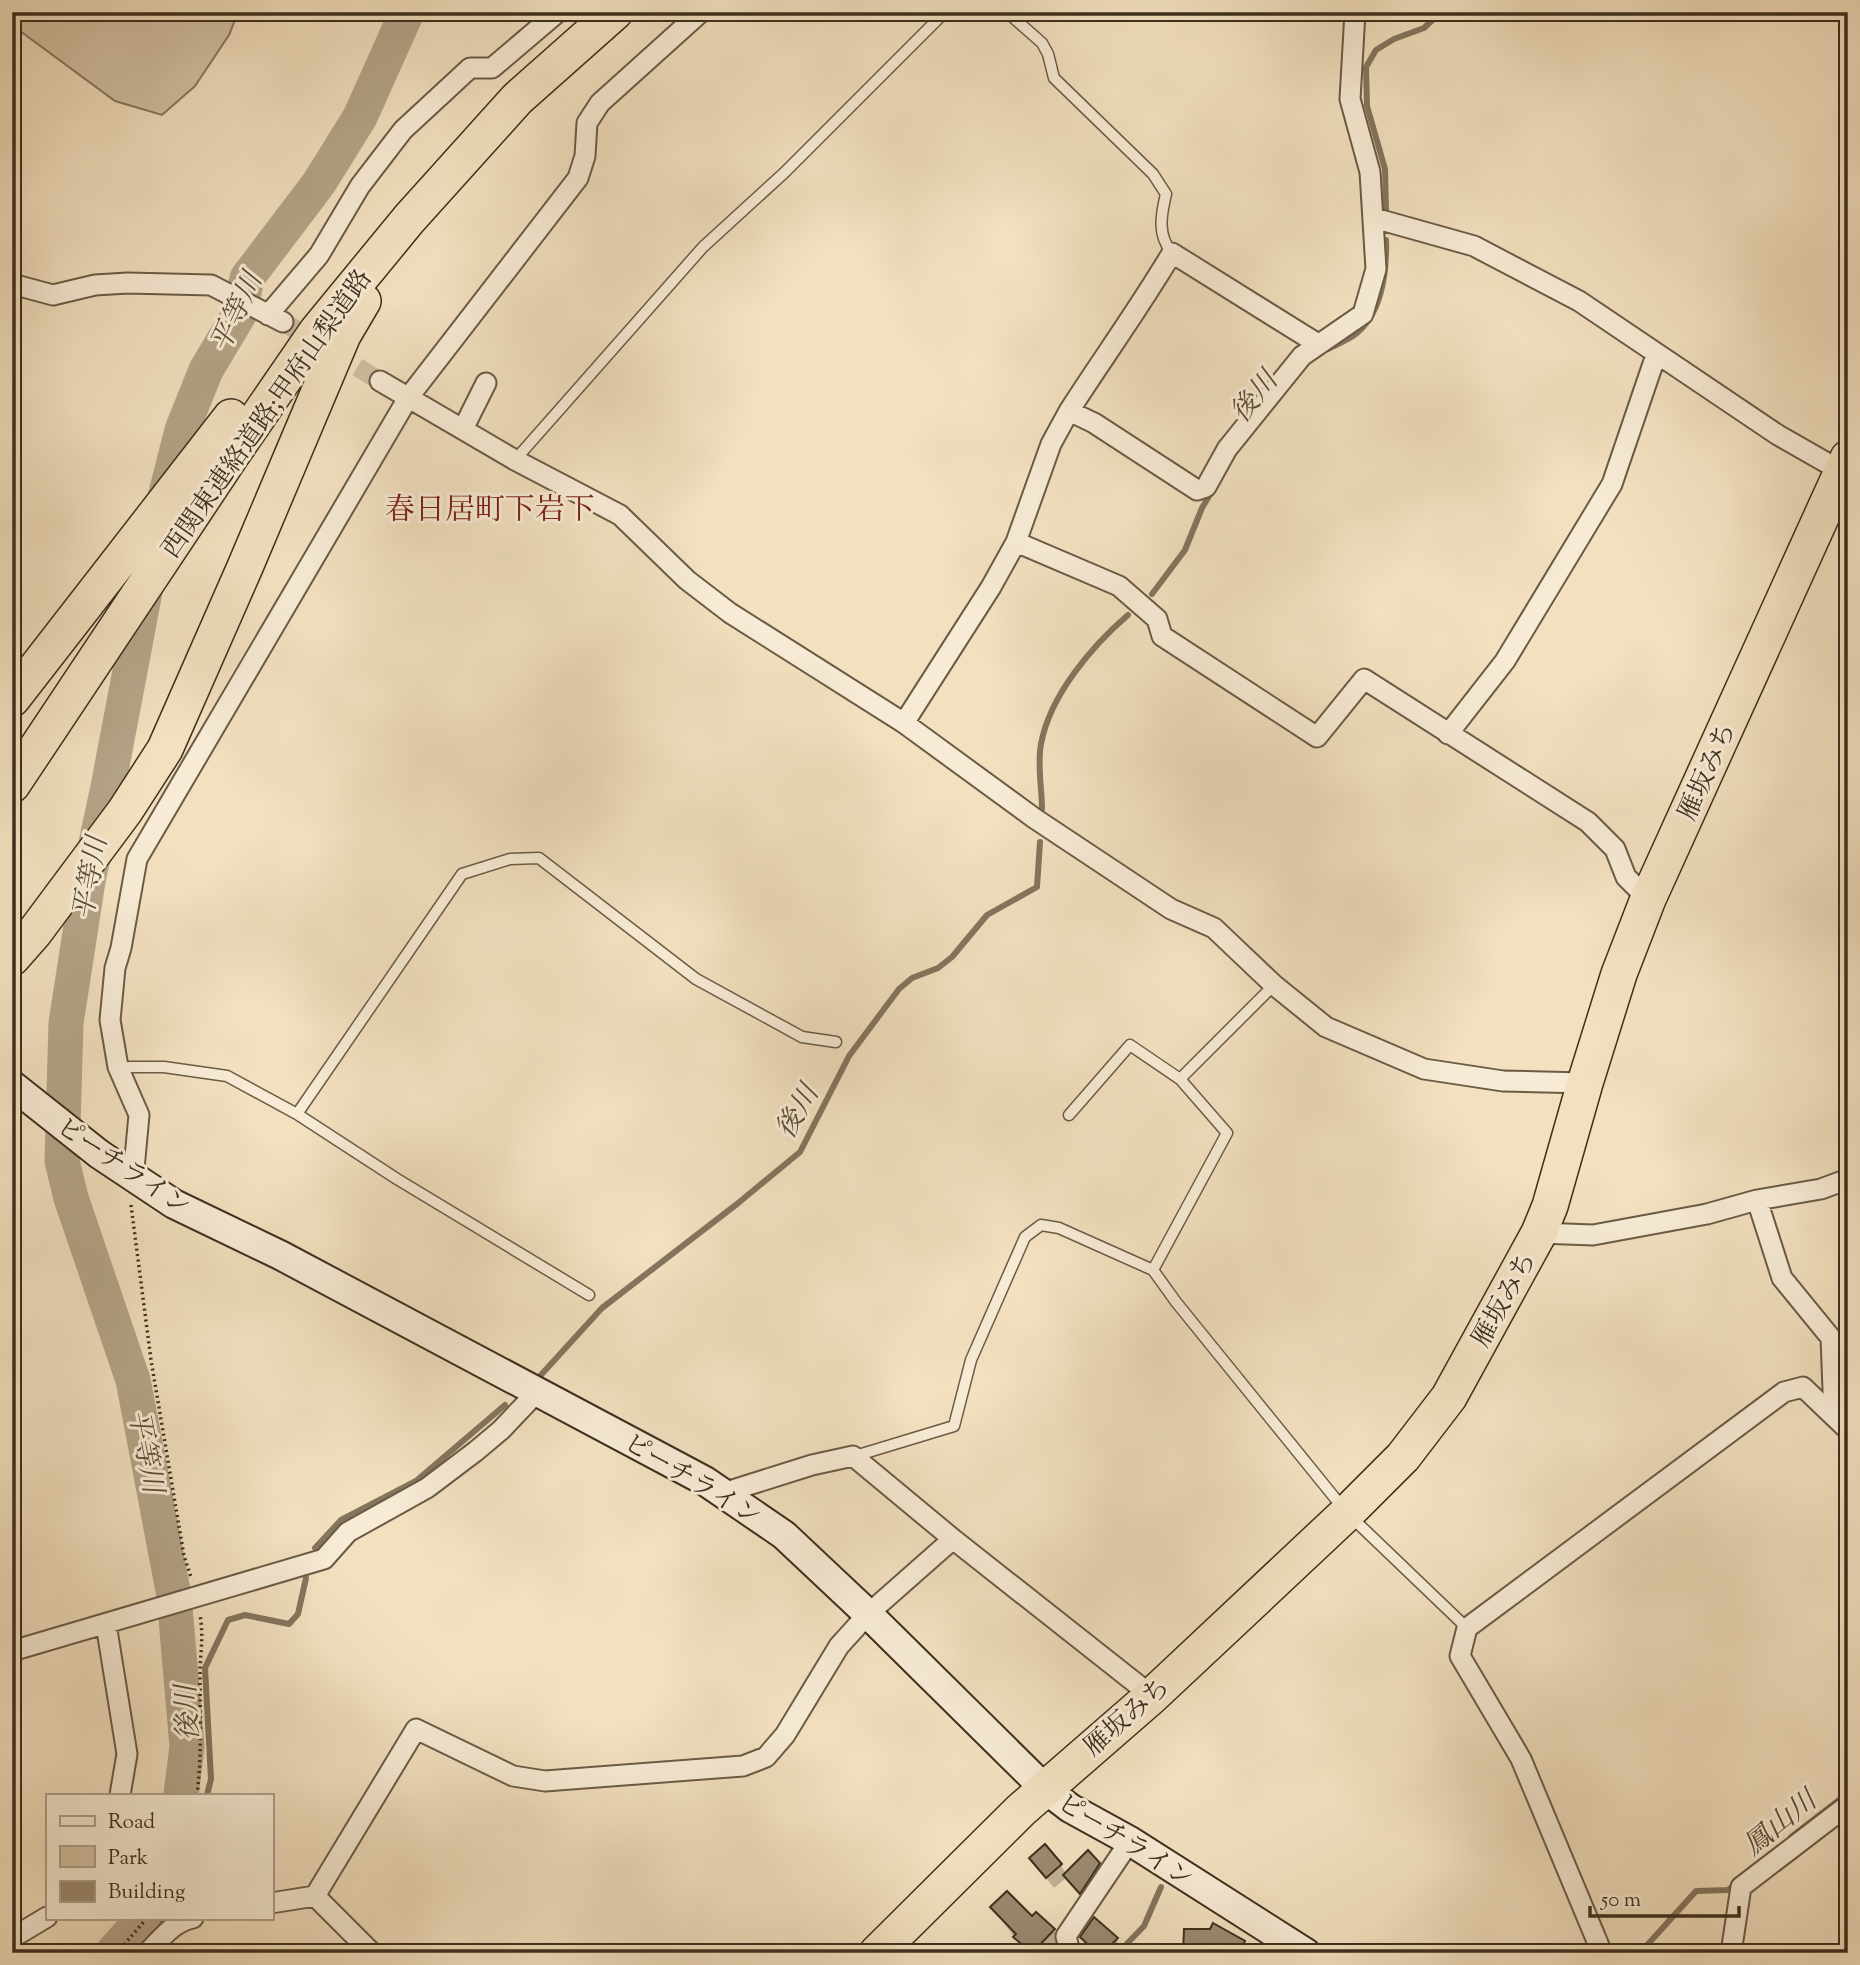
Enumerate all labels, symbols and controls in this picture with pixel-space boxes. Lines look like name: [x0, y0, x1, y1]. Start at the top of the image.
street label: 西関東連絡道路;甲府山梨道路: [154, 263, 382, 566]
water label: 平等川: [202, 264, 275, 360]
water label: 後川: [1222, 361, 1290, 432]
district label: 春日居町下岩下: [385, 490, 595, 533]
street label: 雁坂みち: [1670, 717, 1746, 827]
water label: 平等川: [65, 831, 119, 923]
water label: 後川: [767, 1076, 831, 1147]
street label: ピーチライン: [48, 1110, 197, 1227]
street label: 雁坂みち: [1464, 1246, 1547, 1355]
water label: 平等川: [116, 1407, 172, 1500]
street label: ピーチライン: [616, 1426, 767, 1537]
street label: 雁坂みち: [1076, 1670, 1179, 1766]
water label: 後川: [167, 1681, 210, 1742]
water label: 鳳山川: [1736, 1780, 1828, 1866]
street label: ピーチライン: [1049, 1786, 1200, 1899]
legend: [46, 1794, 273, 1920]
text: Road: [108, 1808, 155, 1838]
text: Park: [108, 1844, 149, 1874]
scale bar: [1590, 1874, 1739, 1918]
text: Building: [108, 1878, 185, 1908]
text: 50 m: [1600, 1886, 1641, 1916]

